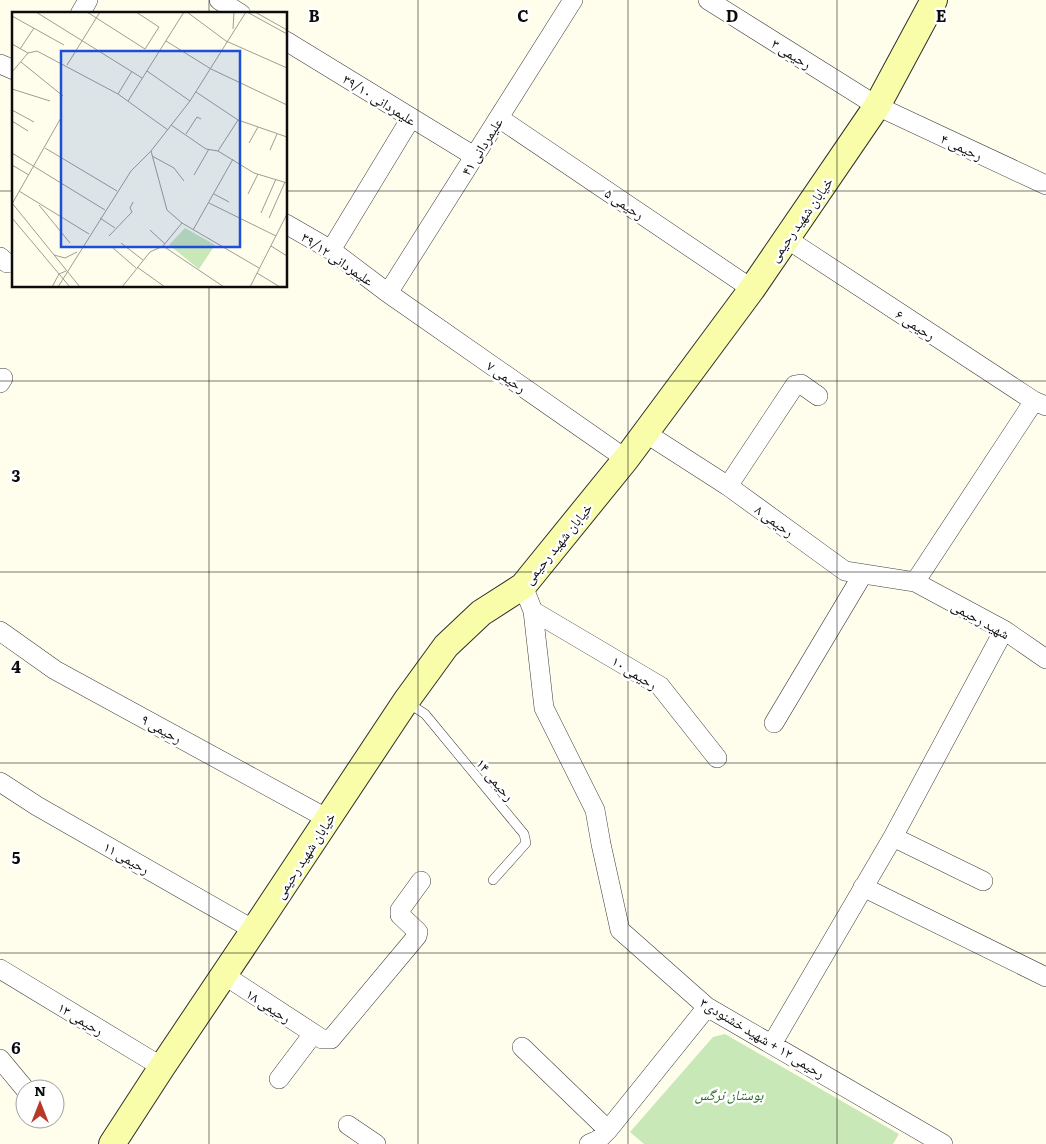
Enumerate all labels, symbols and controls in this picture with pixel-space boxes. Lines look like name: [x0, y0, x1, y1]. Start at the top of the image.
text: B: [308, 3, 320, 27]
text: C: [517, 3, 529, 27]
text: D: [726, 3, 738, 27]
text: E: [936, 3, 947, 27]
inset map: [12, 12, 288, 288]
street label: رحیمی ۳: [768, 33, 816, 73]
street label: علیمردانی ۳۹/۱۰: [339, 68, 421, 130]
street label: علیمردانی ۴۱: [455, 113, 507, 179]
street label: رحیمی ۴: [938, 128, 986, 164]
street label: خیابان شهید رحیمی: [763, 172, 837, 266]
street label: رحیمی ۵: [601, 182, 649, 224]
street label: علیمردانی ۳۹/۱۲: [298, 226, 378, 290]
street label: رحیمی ۶: [892, 304, 940, 344]
street label: رحیمی ۷: [483, 355, 531, 397]
text: 3: [12, 463, 21, 487]
street label: خیابان شهید رحیمی: [518, 498, 596, 588]
street label: رحیمی ۸: [751, 499, 799, 541]
street label: شهید رحیمی: [948, 595, 1014, 643]
street label: رحیمی ۱۰: [608, 650, 662, 694]
text: 4: [11, 654, 21, 678]
street label: رحیمی ۹: [138, 709, 186, 747]
street label: رحیمی ۱۴: [472, 753, 520, 805]
street label: خیابان شهید رحیمی: [268, 808, 340, 902]
street label: رحیمی ۱۱: [100, 836, 154, 878]
text: 5: [12, 845, 21, 869]
street label: رحیمی ۱۸: [243, 983, 295, 1027]
street label: رحیمی ۱۲ + شهید خشنودی۳: [697, 992, 829, 1082]
street label: رحیمی ۱۳: [54, 997, 108, 1039]
text: 6: [11, 1035, 21, 1059]
north arrow: [15, 1079, 65, 1129]
text: N: [34, 1080, 46, 1100]
park label: بوستان نرگس: [695, 1084, 763, 1104]

